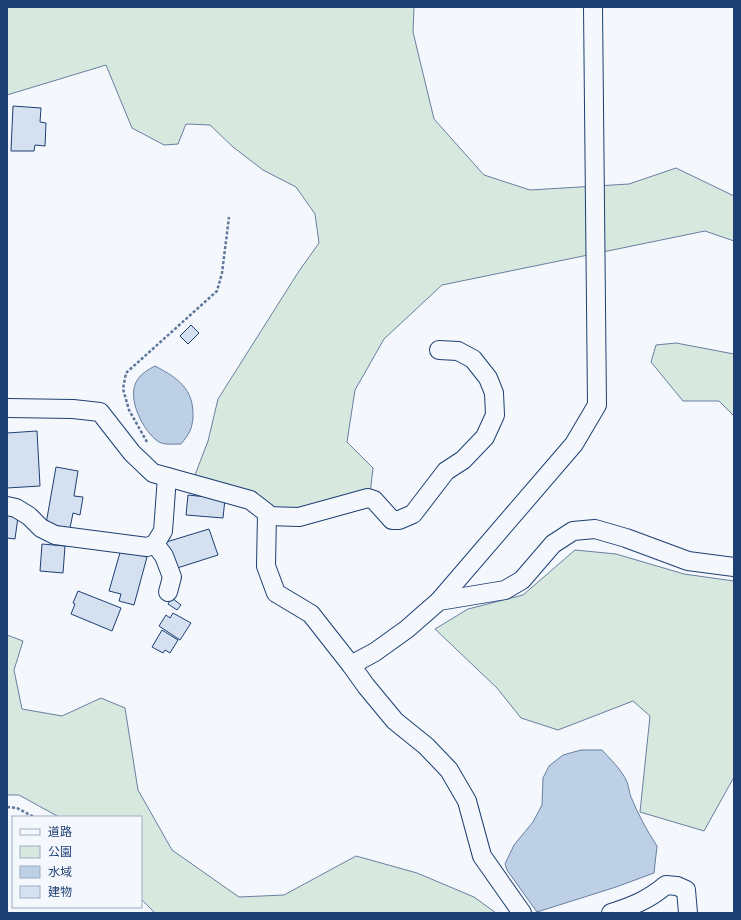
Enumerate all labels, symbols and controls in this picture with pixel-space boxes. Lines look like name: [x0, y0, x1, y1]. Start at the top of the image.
legend: [12, 816, 142, 908]
text: 道路: [48, 823, 72, 840]
text: 公園: [48, 843, 72, 860]
text: 水域: [48, 863, 72, 880]
text: 建物: [48, 883, 72, 900]

